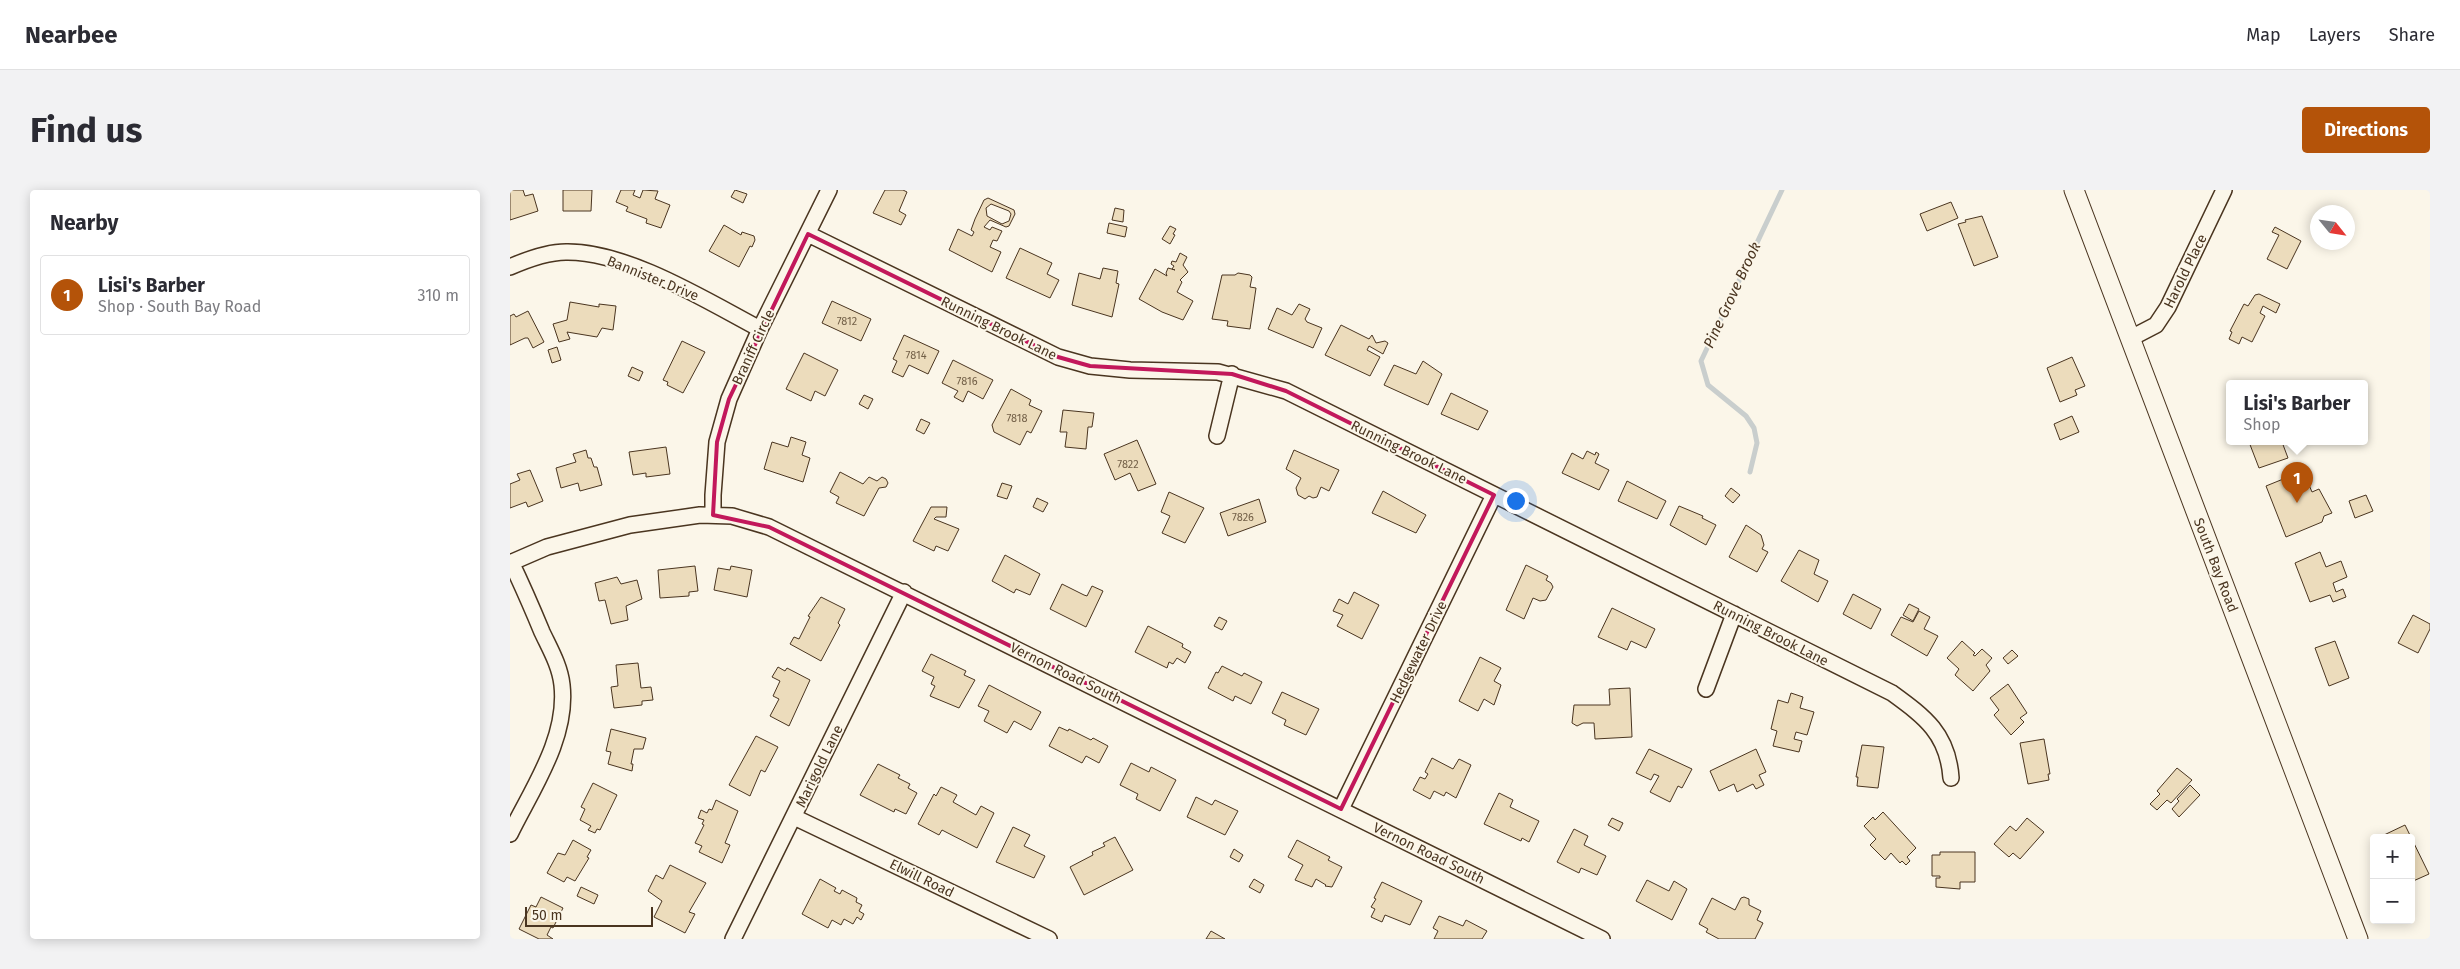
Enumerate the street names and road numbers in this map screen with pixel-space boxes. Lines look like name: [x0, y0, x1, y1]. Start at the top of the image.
street label: Harold Place: [2160, 231, 2211, 311]
street label: Bannister Drive: [604, 252, 701, 305]
street label: Running Brook Lane: [938, 293, 1060, 364]
street label: Braniff Circle: [729, 307, 778, 388]
street label: Running Brook Lane: [1348, 417, 1470, 488]
street label: South Bay Road: [2190, 516, 2241, 615]
street label: Running Brook Lane: [1710, 597, 1831, 670]
street label: Hedgewater Drive: [1386, 598, 1451, 706]
street label: Vernon Road South: [1007, 639, 1124, 708]
street label: Marigold Lane: [792, 722, 847, 810]
street label: Vernon Road South: [1370, 819, 1487, 888]
street label: Elwill Road: [887, 856, 957, 901]

